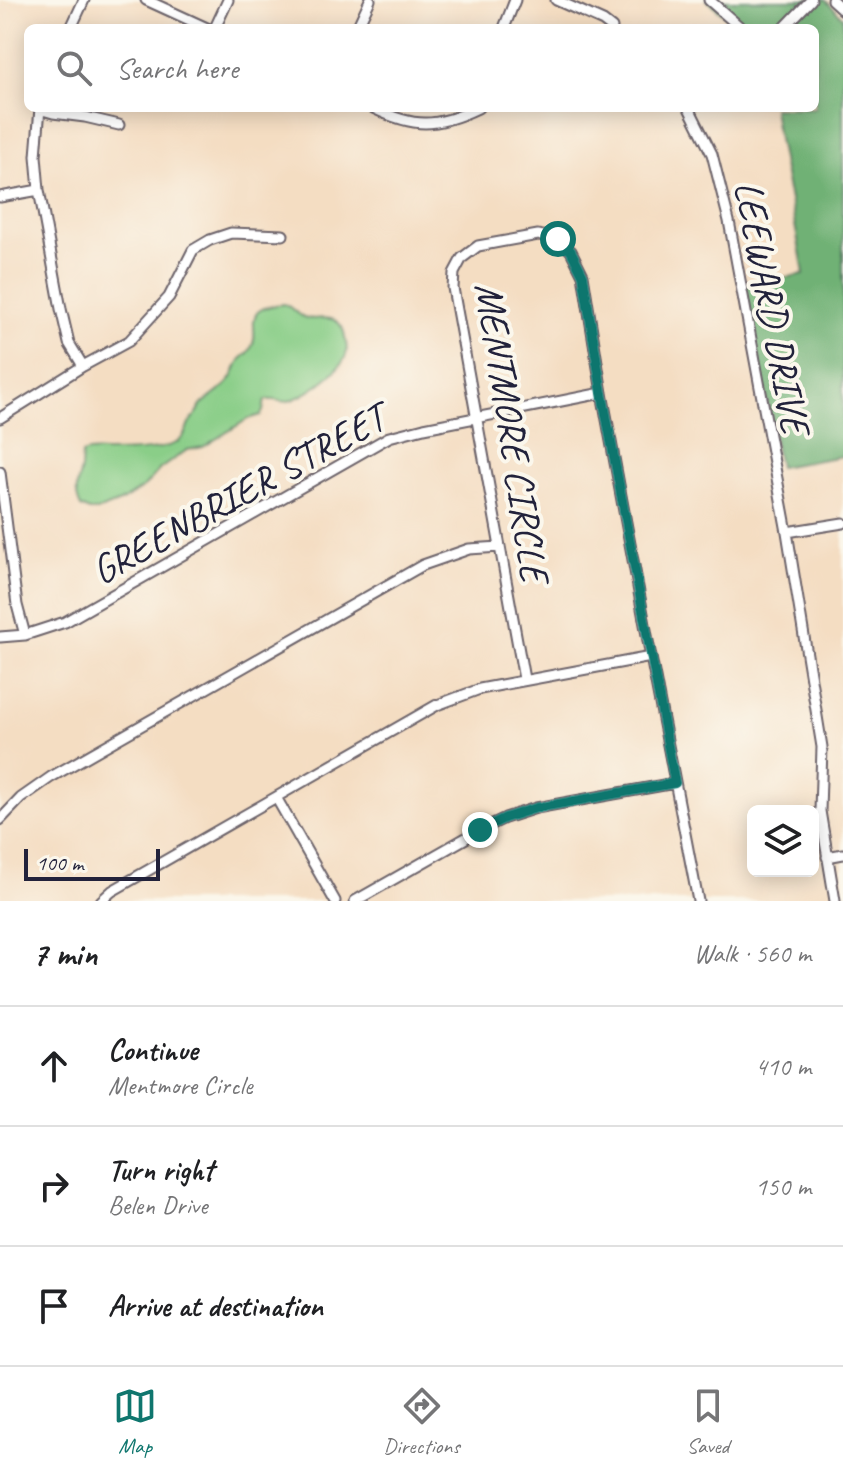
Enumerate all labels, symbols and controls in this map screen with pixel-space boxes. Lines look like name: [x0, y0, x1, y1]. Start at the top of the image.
search box: [24, 24, 819, 112]
icon: search: [52, 46, 96, 90]
text: Search here: [116, 49, 238, 87]
street label: LEEWARD DRIVE: [723, 177, 822, 443]
route start: [540, 221, 576, 257]
street label: MENTMORE CIRCLE: [464, 279, 561, 590]
street label: GREENBRIER STREET: [83, 389, 401, 595]
map controls: [747, 805, 819, 877]
button: layers: [747, 805, 819, 877]
route end: [462, 812, 498, 848]
scale bar: [24, 845, 160, 881]
text: 100 m: [36, 849, 83, 877]
text: 7 min: [32, 932, 97, 975]
text: Walk · 560 m: [694, 937, 811, 970]
text: Continue: [108, 1031, 198, 1069]
icon: ahead: [32, 1044, 76, 1088]
text: 410 m: [755, 1050, 811, 1083]
text: Mentmore Circle: [108, 1069, 252, 1102]
text: Turn right: [108, 1151, 213, 1189]
icon: right: [32, 1164, 76, 1208]
text: 150 m: [755, 1170, 811, 1203]
text: Belen Drive: [108, 1189, 207, 1222]
icon: arrive: [32, 1284, 76, 1328]
text: Arrive at destination: [108, 1287, 323, 1325]
tab: Map: [113, 1384, 157, 1460]
tab: Directions: [383, 1384, 460, 1460]
tab: Saved: [686, 1384, 730, 1460]

